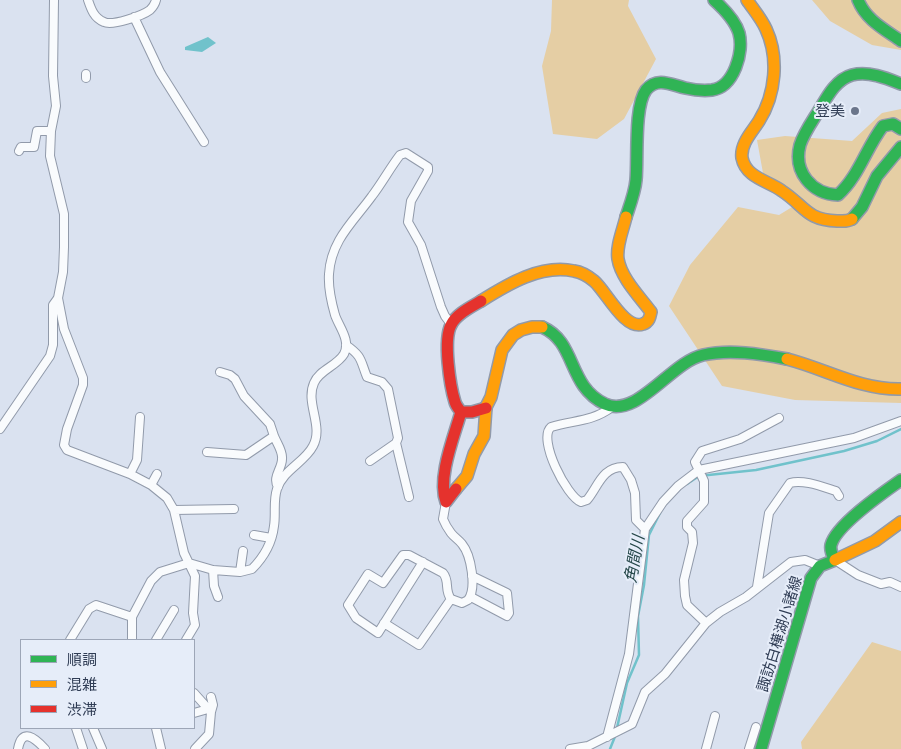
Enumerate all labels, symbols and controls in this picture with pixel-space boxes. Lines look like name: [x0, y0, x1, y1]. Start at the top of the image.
place label: 登美: [815, 102, 845, 120]
marker: 登美: [849, 105, 861, 117]
water label: 角間川: [621, 534, 649, 584]
street label: 諏訪白樺湖小諸線: [754, 574, 806, 694]
legend: [20, 639, 195, 729]
text: 順調: [67, 650, 97, 669]
text: 混雑: [67, 675, 97, 694]
text: 渋滞: [67, 700, 97, 719]

